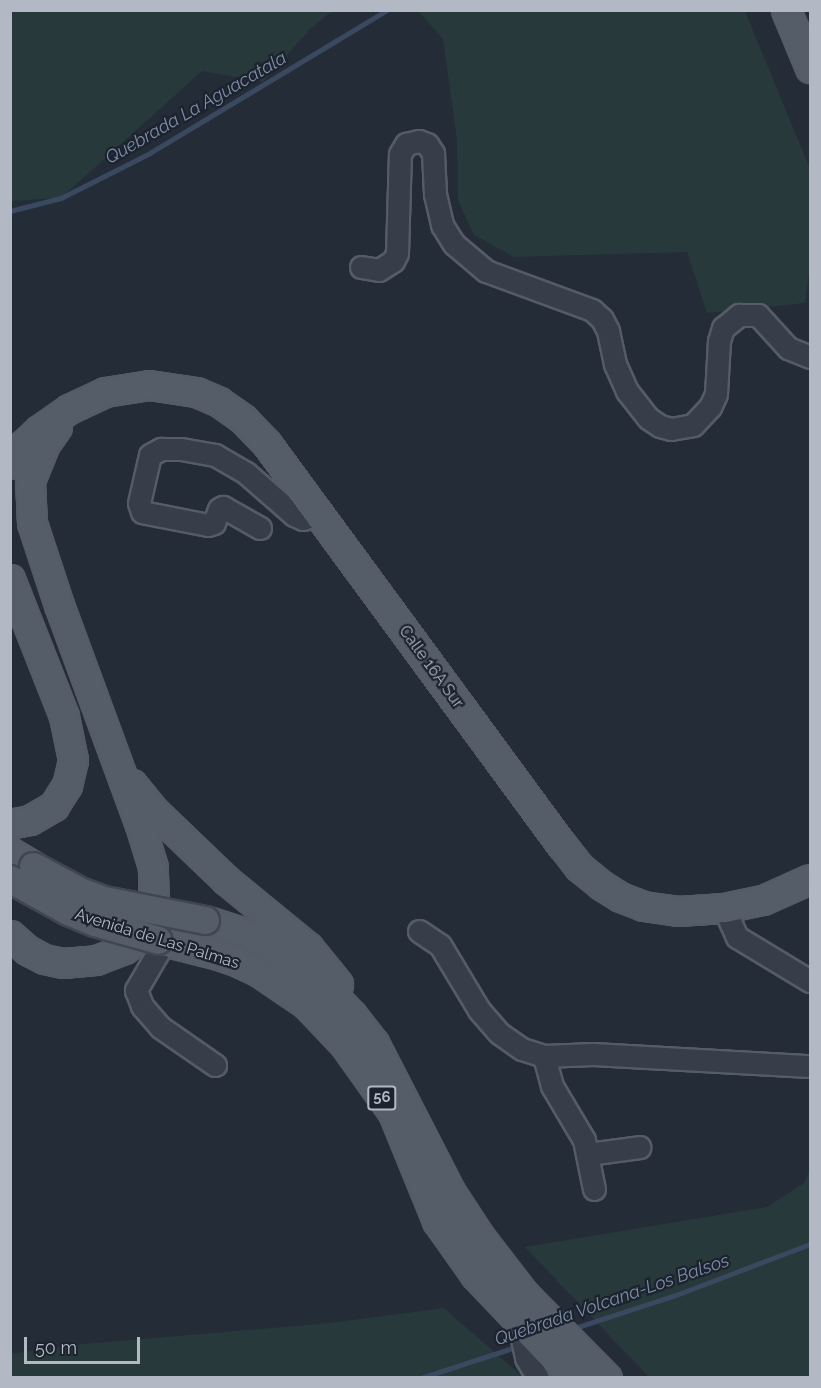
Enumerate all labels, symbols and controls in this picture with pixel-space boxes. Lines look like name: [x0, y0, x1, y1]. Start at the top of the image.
water label: Quebrada La Aguacatala: [101, 47, 291, 169]
street label: Calle 16A Sur: [394, 622, 468, 712]
street label: Avenida de Las Palmas: [72, 905, 242, 973]
road number: 56: [367, 1086, 397, 1110]
water label: Quebrada Volcana-Los Balsos: [492, 1250, 732, 1350]
scale bar: [27, 1325, 142, 1363]
text: 50 m: [35, 1337, 77, 1358]

